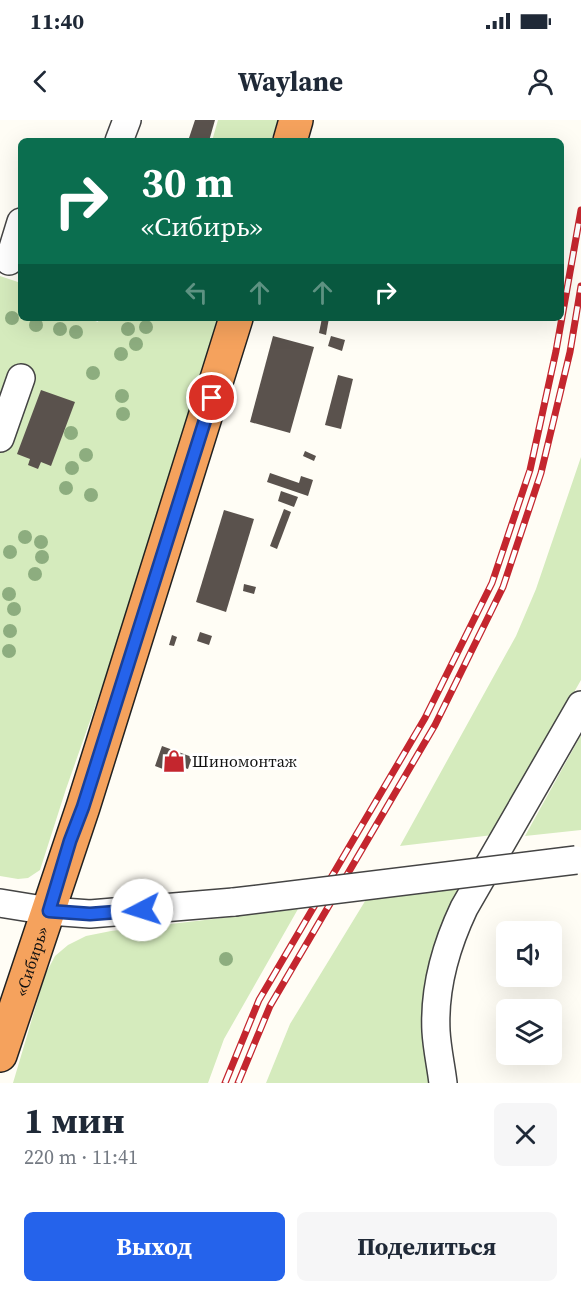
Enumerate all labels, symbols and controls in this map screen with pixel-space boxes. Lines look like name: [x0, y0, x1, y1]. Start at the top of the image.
text: 11:40: [30, 6, 84, 36]
text: Waylane: [238, 63, 343, 100]
icon: back: [24, 65, 57, 98]
icon: person: [524, 65, 557, 98]
text: 30 m: [141, 153, 234, 211]
icon: right: [42, 162, 120, 240]
text: «Сибирь»: [141, 208, 263, 245]
icon: left: [180, 276, 213, 309]
icon: ahead: [243, 276, 276, 309]
icon: ahead: [306, 276, 339, 309]
icon: right: [369, 276, 402, 309]
pin: [186, 372, 237, 423]
icon: arrive: [195, 381, 228, 414]
shop icon: Шиномонтаж: [161, 748, 187, 774]
place label: Шиномонтаж: [192, 750, 297, 772]
position arrow: [110, 878, 174, 942]
map controls: [496, 921, 562, 1065]
button: sound: [496, 921, 562, 987]
street label: «Сибирь»: [10, 923, 53, 999]
button: layers: [496, 999, 562, 1065]
text: 1 мин: [24, 1096, 125, 1145]
button: close: [494, 1103, 557, 1166]
text: 220 m · 11:41: [24, 1143, 138, 1171]
button: Выход: [24, 1212, 285, 1281]
button: Поделиться: [297, 1212, 557, 1281]

